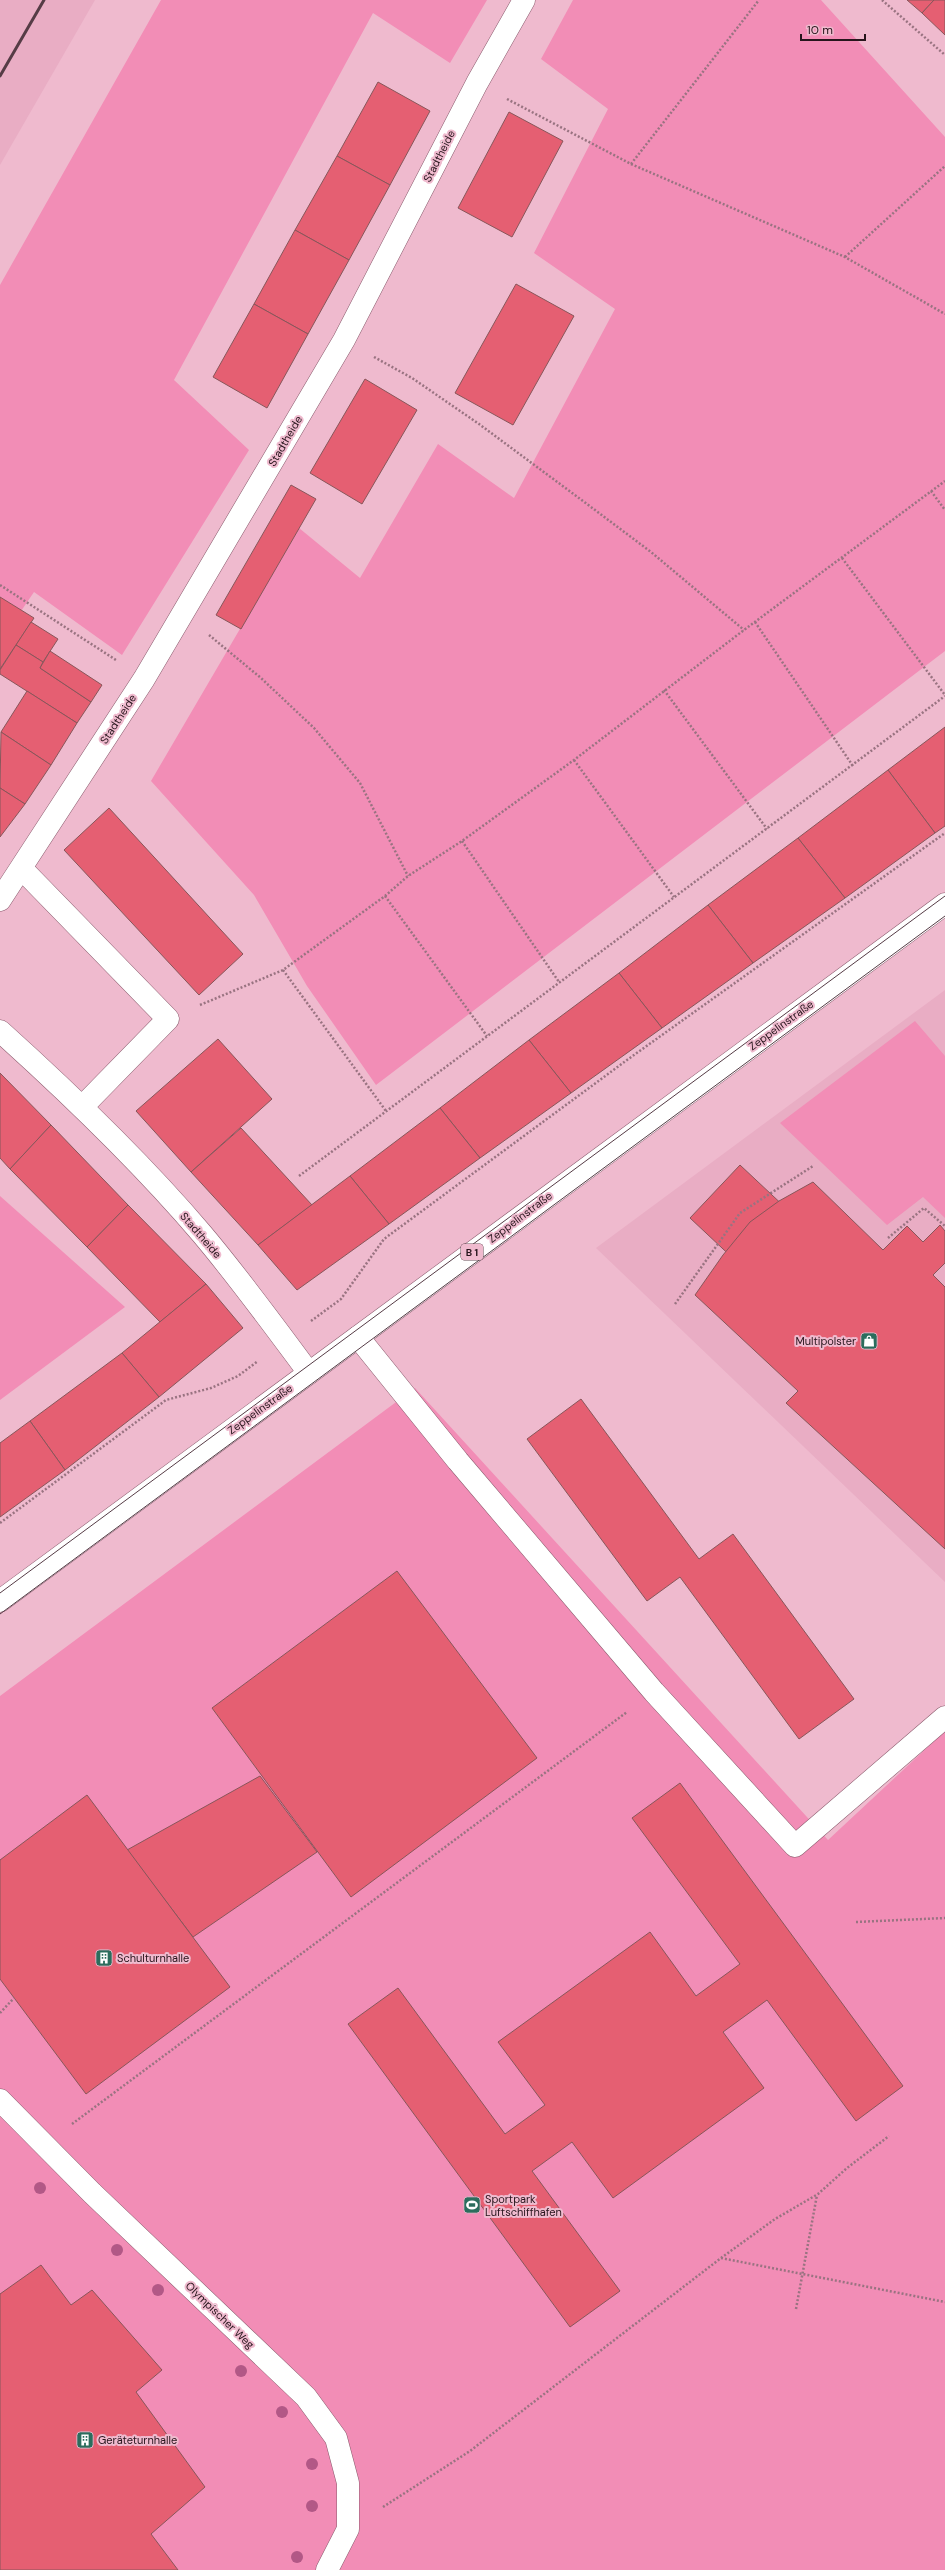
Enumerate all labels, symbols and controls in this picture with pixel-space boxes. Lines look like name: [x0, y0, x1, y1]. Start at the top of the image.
scale bar: [801, 16, 865, 42]
text: 10 m: [807, 22, 833, 38]
street label: Stadtheide: [420, 128, 458, 184]
street label: Stadtheide: [265, 413, 305, 469]
street label: Stadtheide: [97, 692, 139, 746]
street label: Zeppelinstraße: [746, 997, 816, 1053]
street label: Zeppelinstraße: [485, 1188, 555, 1246]
street label: Stadtheide: [177, 1209, 225, 1261]
road number: B 1: [461, 1244, 483, 1260]
shop icon: Multipolster: [859, 1331, 879, 1351]
place label: Multipolster: [795, 1334, 856, 1348]
street label: Zeppelinstraße: [225, 1381, 295, 1437]
building icon: Schulturnhalle: [94, 1948, 114, 1968]
place label: Schulturnhalle: [117, 1951, 189, 1965]
place label: Sportpark Luftschiffhafen: [485, 2192, 562, 2219]
sports icon: Sportpark Luftschiffhafen: [462, 2195, 482, 2215]
street label: Olympischer Weg: [183, 2279, 257, 2351]
building icon: Geräteturnhalle: [75, 2430, 95, 2450]
place label: Geräteturnhalle: [98, 2433, 177, 2447]

